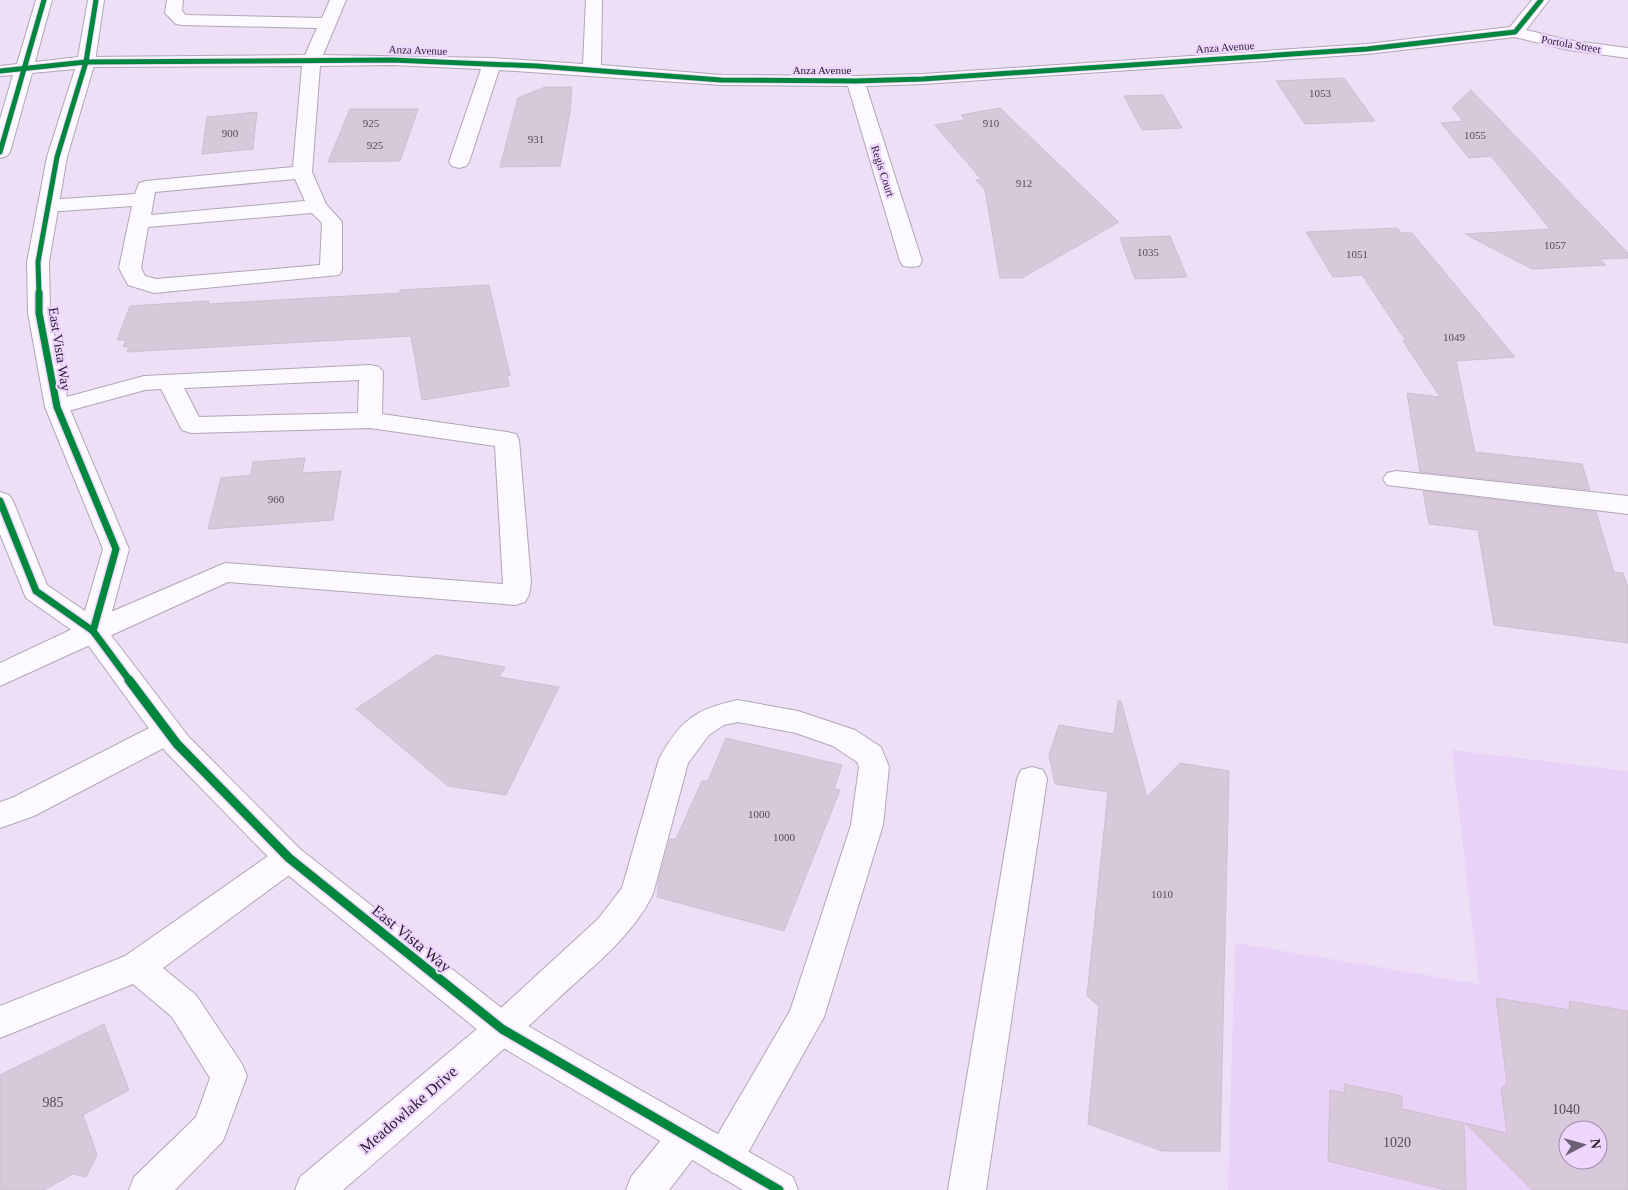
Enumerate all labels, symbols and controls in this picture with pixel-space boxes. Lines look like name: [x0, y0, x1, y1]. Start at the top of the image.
street label: Portola Street: [1540, 33, 1602, 55]
street label: Anza Avenue: [1195, 39, 1255, 55]
street label: Anza Avenue: [388, 43, 448, 57]
street label: Anza Avenue: [793, 64, 851, 76]
house number: 1053: [1309, 87, 1332, 99]
house number: 925: [363, 117, 380, 129]
house number: 910: [983, 117, 1000, 129]
house number: 900: [222, 127, 239, 139]
house number: 1055: [1464, 129, 1487, 141]
house number: 931: [528, 133, 544, 145]
house number: 925: [367, 139, 384, 151]
street label: Regis Court: [869, 144, 897, 198]
house number: 912: [1016, 177, 1032, 189]
house number: 1057: [1544, 239, 1567, 251]
house number: 1035: [1137, 246, 1160, 258]
house number: 1051: [1346, 248, 1368, 260]
street label: East Vista Way: [45, 306, 74, 392]
house number: 1049: [1443, 331, 1466, 343]
house number: 960: [268, 493, 285, 505]
house number: 1000: [748, 808, 771, 820]
house number: 1000: [773, 831, 796, 843]
house number: 1010: [1151, 888, 1174, 900]
street label: East Vista Way: [368, 901, 455, 976]
street label: Meadowlake Drive: [356, 1063, 460, 1156]
house number: 985: [43, 1095, 64, 1110]
house number: 1040: [1552, 1102, 1580, 1117]
north arrow: [1558, 1120, 1608, 1170]
house number: 1020: [1383, 1135, 1411, 1150]
text: N: [1587, 1138, 1603, 1150]

